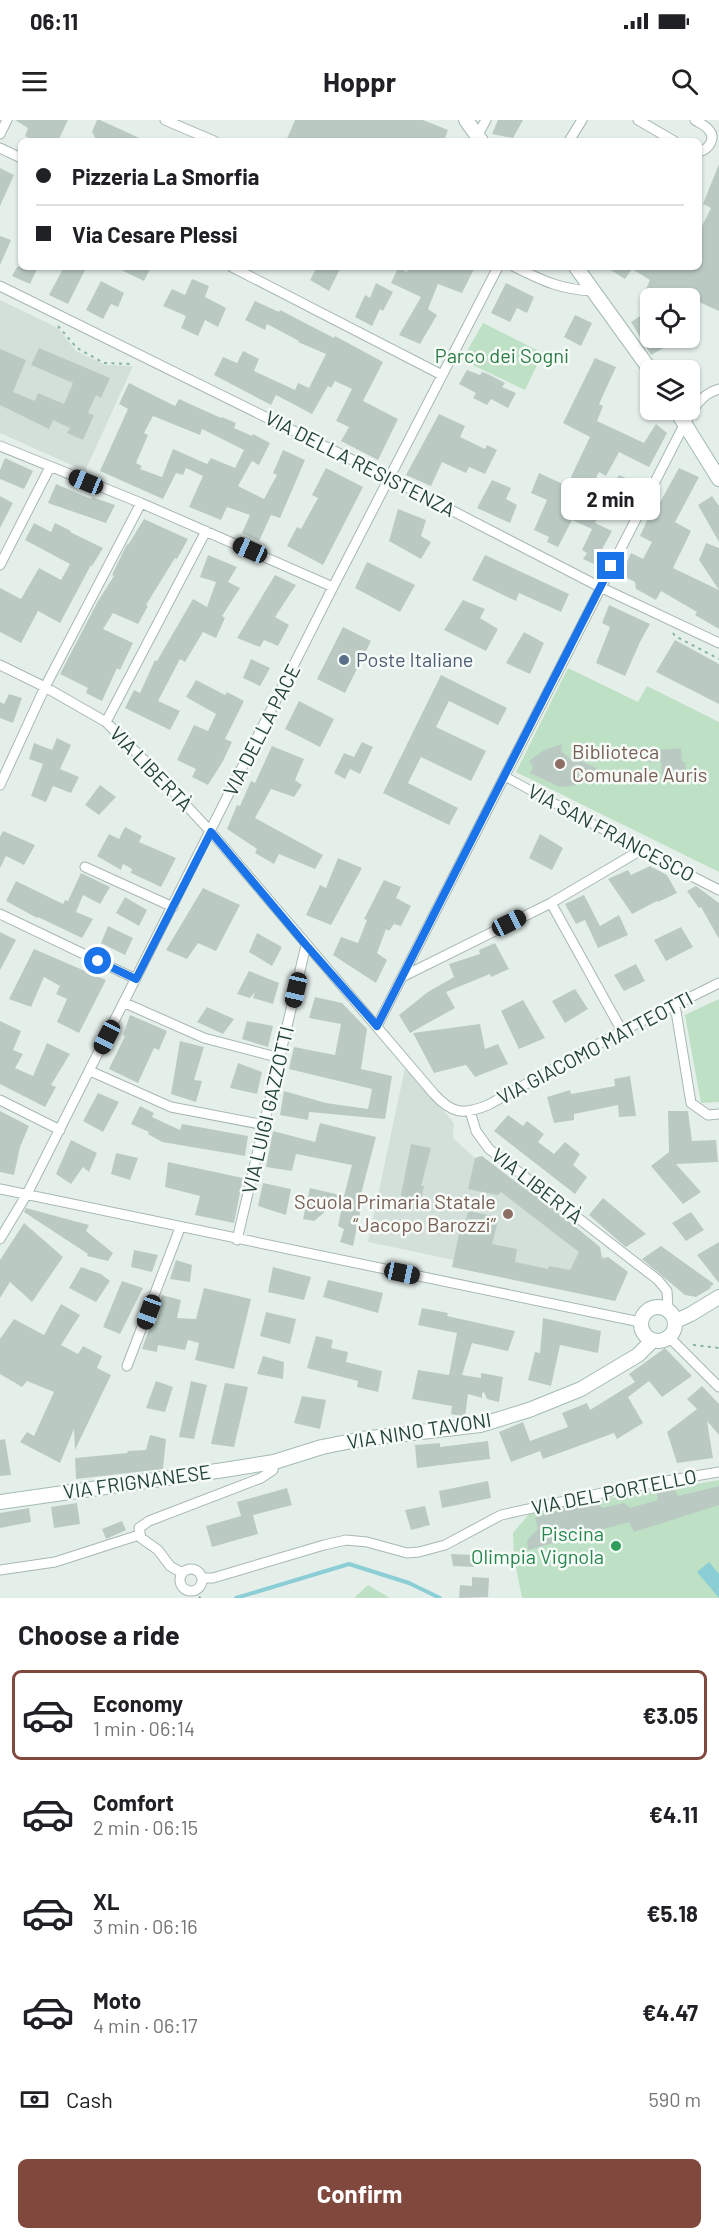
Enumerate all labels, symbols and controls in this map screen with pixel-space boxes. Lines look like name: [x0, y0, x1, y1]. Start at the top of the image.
text: 06:11: [30, 8, 78, 34]
icon: menu: [18, 65, 51, 98]
text: Hoppr: [323, 65, 396, 97]
icon: search: [668, 65, 701, 98]
text: Pizzeria La Smorfia: [72, 163, 259, 189]
text: Via Cesare Plessi: [72, 221, 238, 247]
map controls: [640, 288, 700, 420]
button: locate: [640, 288, 700, 348]
park label: Parco dei Sogni: [435, 343, 569, 367]
button: layers: [640, 360, 700, 420]
street label: VIA DELLA RESISTENZA: [262, 405, 459, 521]
car: [66, 467, 106, 497]
callout: 2 min: [562, 479, 660, 521]
text: 2 min: [587, 487, 634, 511]
car: [230, 534, 270, 566]
route end: [597, 552, 624, 579]
place label: Poste Italiane: [356, 647, 474, 671]
marker: Poste Italiane: [337, 653, 351, 667]
street label: VIA DELLA PACE: [218, 660, 305, 799]
street label: VIA LIBERTÀ: [105, 721, 198, 816]
place label: Biblioteca Comunale Auris: [572, 739, 707, 786]
marker: Biblioteca Comunale Auris: [553, 757, 567, 771]
street label: VIA SAN FRANCESCO: [524, 778, 699, 886]
car: [489, 907, 529, 939]
route start: [84, 947, 111, 974]
car: [283, 970, 309, 1010]
street label: VIA GIACOMO MATTEOTTI: [493, 985, 696, 1109]
car: [91, 1017, 123, 1057]
street label: VIA LUIGI GAZZOTTI: [236, 1024, 298, 1196]
street label: VIA LIBERTÀ: [487, 1142, 588, 1228]
place label: Scuola Primaria Statale “Jacopo Barozzi”: [294, 1189, 497, 1236]
marker: Scuola Primaria Statale “Jacopo Barozzi”: [501, 1207, 515, 1221]
car: [383, 1260, 421, 1286]
car: [134, 1292, 164, 1332]
street label: VIA NINO TAVONI: [345, 1407, 493, 1453]
street label: VIA FRIGNANESE: [61, 1459, 212, 1503]
street label: VIA DEL PORTELLO: [529, 1463, 699, 1519]
place label: Piscina Olimpia Vignola: [471, 1521, 604, 1568]
marker: Piscina Olimpia Vignola: [609, 1539, 623, 1553]
text: Choose a ride: [18, 1618, 180, 1650]
icon: car: [21, 1688, 75, 1742]
text: Economy: [93, 1690, 183, 1716]
text: €3.05: [642, 1702, 698, 1728]
text: 1 min · 06:14: [93, 1716, 195, 1740]
icon: car: [21, 1787, 75, 1841]
text: Comfort: [93, 1789, 174, 1815]
text: €4.11: [649, 1801, 698, 1827]
text: 2 min · 06:15: [93, 1815, 198, 1839]
icon: car: [21, 1886, 75, 1940]
text: XL: [93, 1888, 119, 1914]
text: €5.18: [647, 1900, 698, 1926]
text: 3 min · 06:16: [93, 1914, 198, 1938]
icon: car: [21, 1985, 75, 2039]
text: Moto: [93, 1987, 141, 2013]
text: €4.47: [642, 1999, 698, 2025]
text: 4 min · 06:17: [93, 2013, 197, 2037]
icon: cash: [18, 2083, 51, 2116]
text: Cash: [66, 2086, 113, 2112]
text: 590 m: [648, 2087, 701, 2111]
button: Confirm: [18, 2159, 701, 2228]

